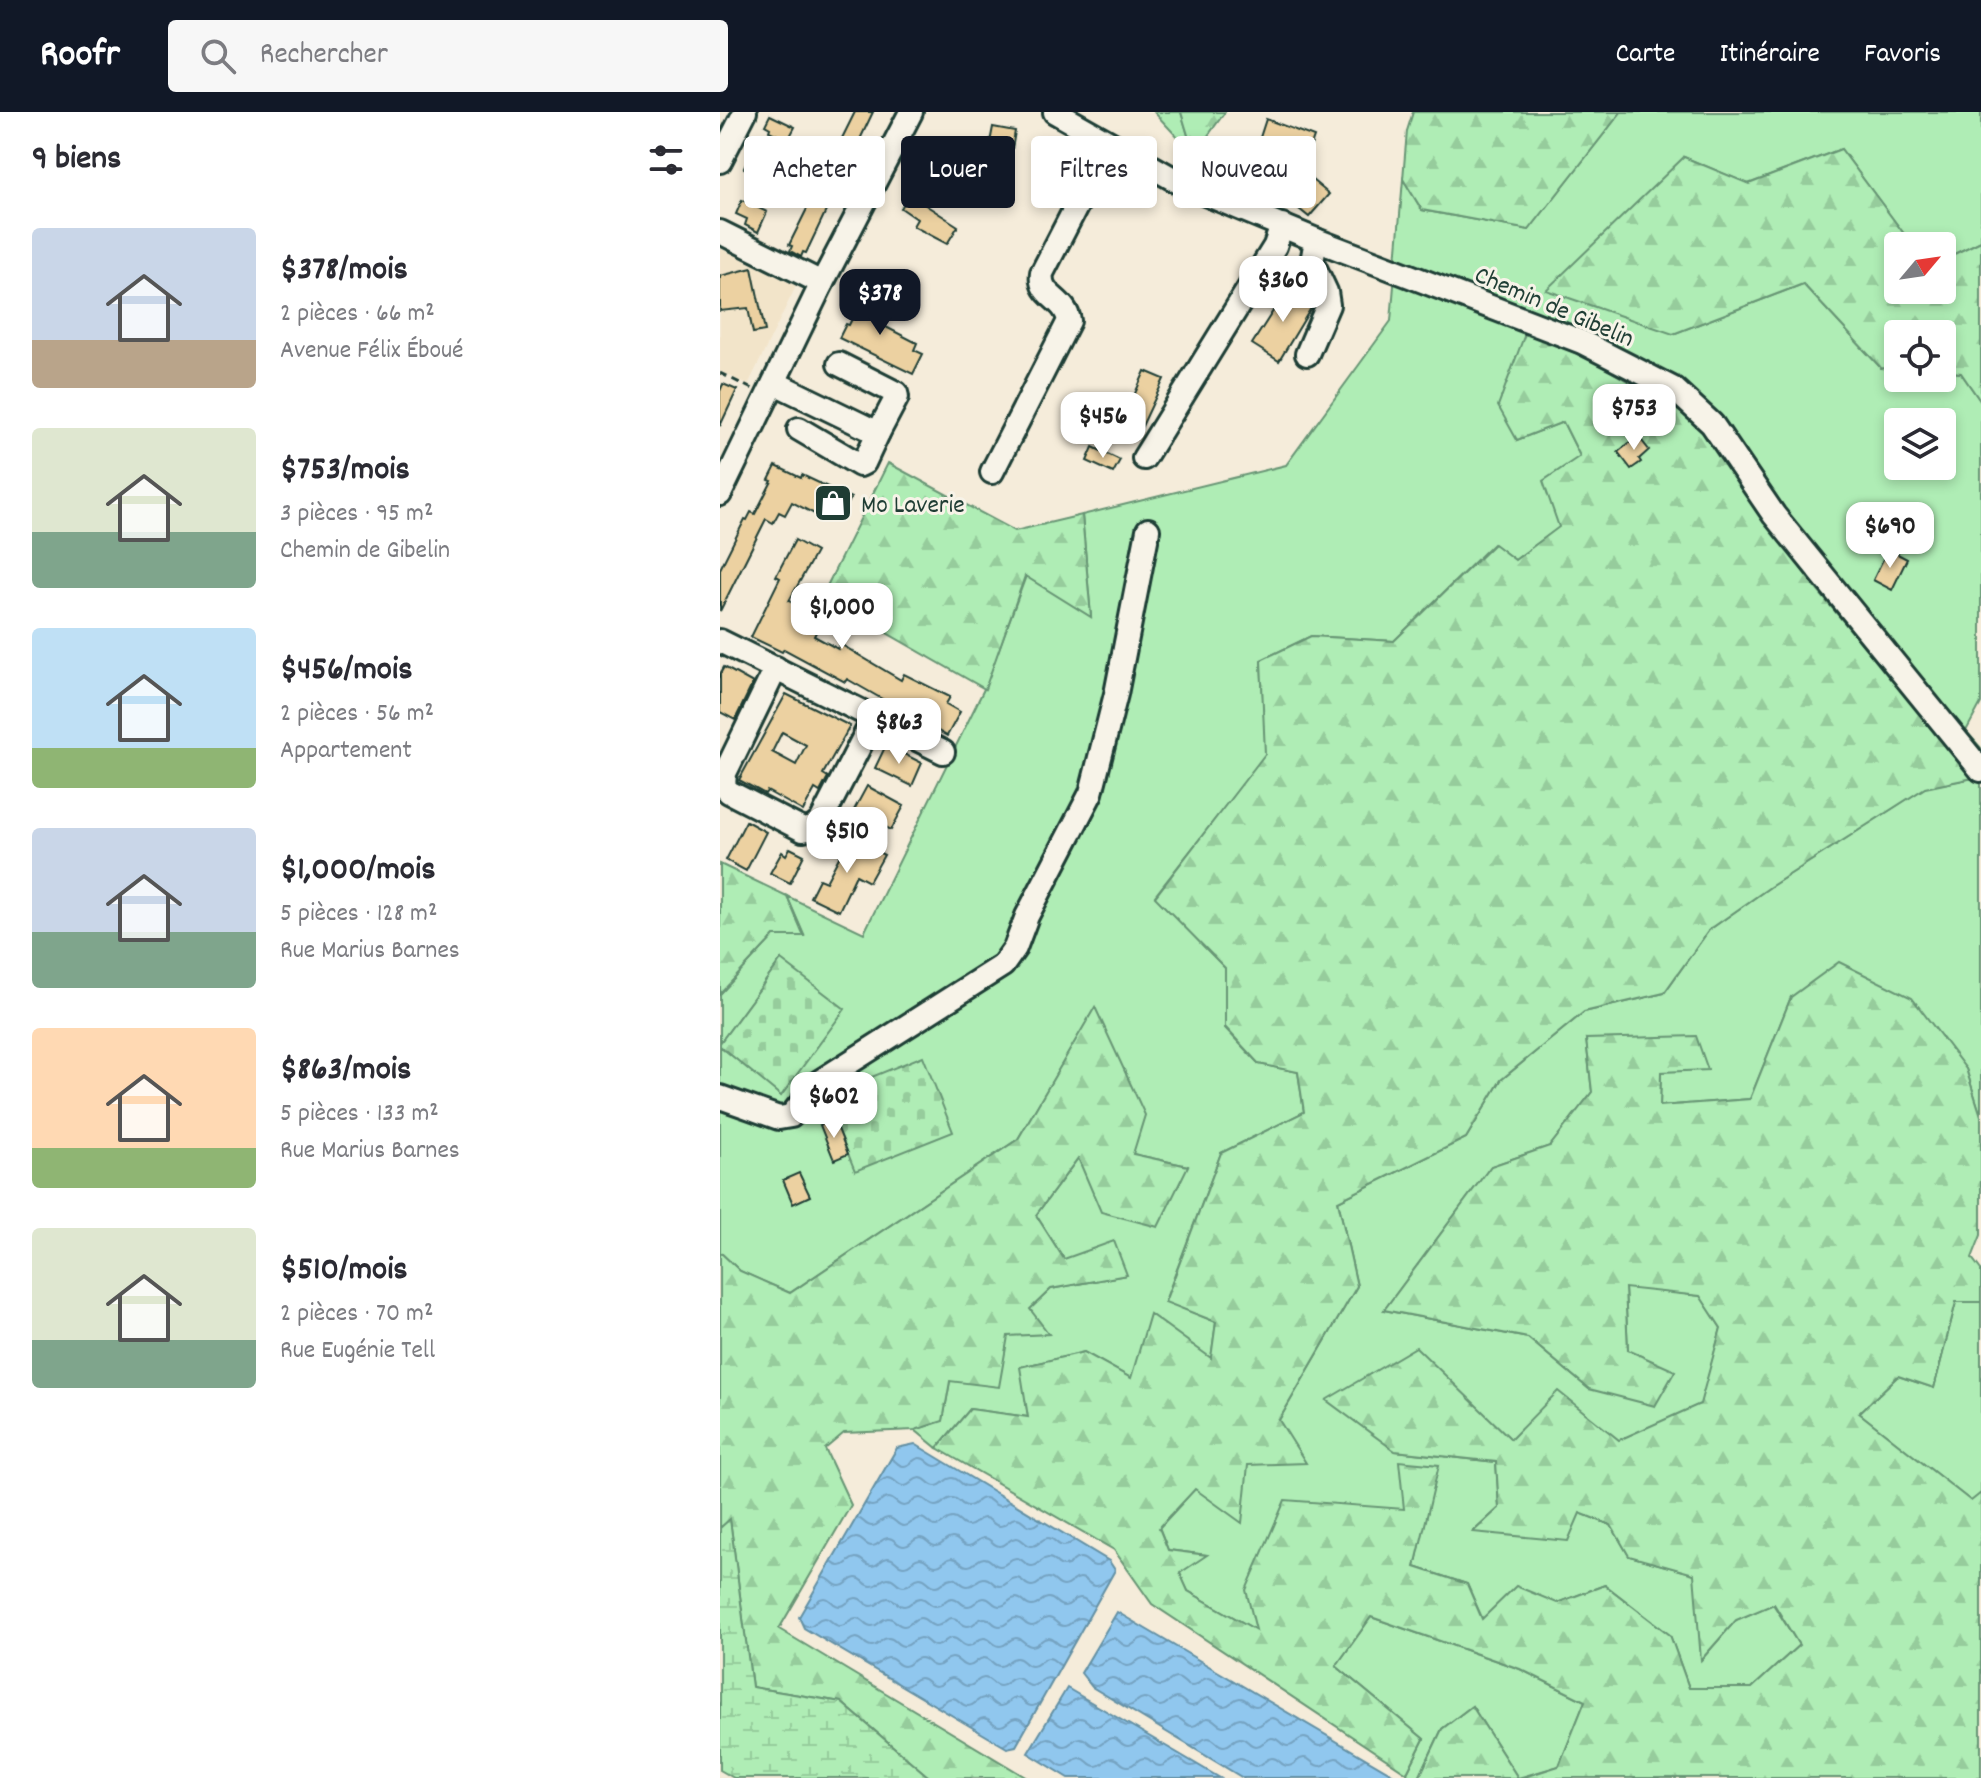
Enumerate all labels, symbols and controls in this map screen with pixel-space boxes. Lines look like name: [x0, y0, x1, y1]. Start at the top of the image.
search box: [168, 20, 728, 92]
text: Roofr: [40, 29, 120, 84]
icon: search: [196, 34, 240, 78]
text: Rechercher: [260, 35, 388, 78]
text: Carte: [1615, 36, 1675, 76]
text: Itinéraire: [1719, 36, 1820, 76]
text: Favoris: [1864, 36, 1941, 76]
text: 9 biens: [32, 136, 121, 185]
chip: Acheter: [744, 136, 885, 208]
chip: Louer: [901, 136, 1015, 208]
chip: Filtres: [1031, 136, 1157, 208]
chip: Nouveau: [1173, 136, 1316, 208]
icon: filters: [644, 138, 688, 182]
north arrow: [1884, 232, 1956, 304]
map controls: [1884, 232, 1956, 480]
text: $378/mois: [280, 247, 408, 296]
pin: $360: [1236, 256, 1330, 324]
street label: Chemin de Gibelin: [1468, 258, 1639, 358]
icon: home: [96, 260, 192, 356]
text: $360: [1257, 263, 1309, 300]
pin: $378: [833, 269, 927, 337]
text: $378: [857, 276, 903, 313]
text: 2 pièces · 66 m²: [280, 296, 435, 333]
button: locate: [1884, 320, 1956, 392]
text: Avenue Félix Éboué: [280, 333, 463, 370]
pin: $753: [1587, 384, 1681, 452]
text: $753: [1611, 391, 1657, 428]
pin: $456: [1056, 392, 1150, 460]
text: $456: [1079, 399, 1127, 436]
button: layers: [1884, 408, 1956, 480]
text: $753/mois: [280, 447, 410, 496]
icon: home: [96, 460, 192, 556]
shop icon: Mo Laverie: [812, 482, 854, 524]
place label: Mo Laverie: [861, 488, 965, 525]
text: 3 pièces · 95 m²: [280, 496, 433, 533]
pin: $690: [1843, 502, 1937, 570]
text: $690: [1864, 509, 1916, 546]
text: Chemin de Gibelin: [280, 533, 450, 570]
pin: $1,000: [777, 583, 907, 651]
text: $1,000: [809, 590, 875, 627]
text: $456/mois: [280, 647, 412, 696]
icon: home: [96, 660, 192, 756]
text: 2 pièces · 56 m²: [280, 696, 434, 733]
pin: $863: [852, 698, 946, 766]
text: $863: [875, 705, 923, 742]
text: Appartement: [280, 733, 412, 770]
pin: $510: [800, 807, 894, 875]
text: $510: [824, 814, 870, 851]
text: $1,000/mois: [280, 847, 435, 896]
icon: home: [96, 860, 192, 956]
text: 5 pièces · 128 m²: [280, 896, 437, 933]
text: Rue Marius Barnes: [280, 933, 460, 970]
text: $863/mois: [280, 1047, 411, 1096]
icon: home: [96, 1060, 192, 1156]
pin: $602: [787, 1072, 881, 1140]
text: $602: [808, 1079, 860, 1116]
text: 5 pièces · 133 m²: [280, 1096, 439, 1133]
text: Rue Marius Barnes: [280, 1133, 460, 1170]
text: $510/mois: [280, 1247, 408, 1296]
icon: home: [96, 1260, 192, 1356]
text: 2 pièces · 70 m²: [280, 1296, 433, 1333]
text: Rue Eugénie Tell: [280, 1333, 435, 1370]

